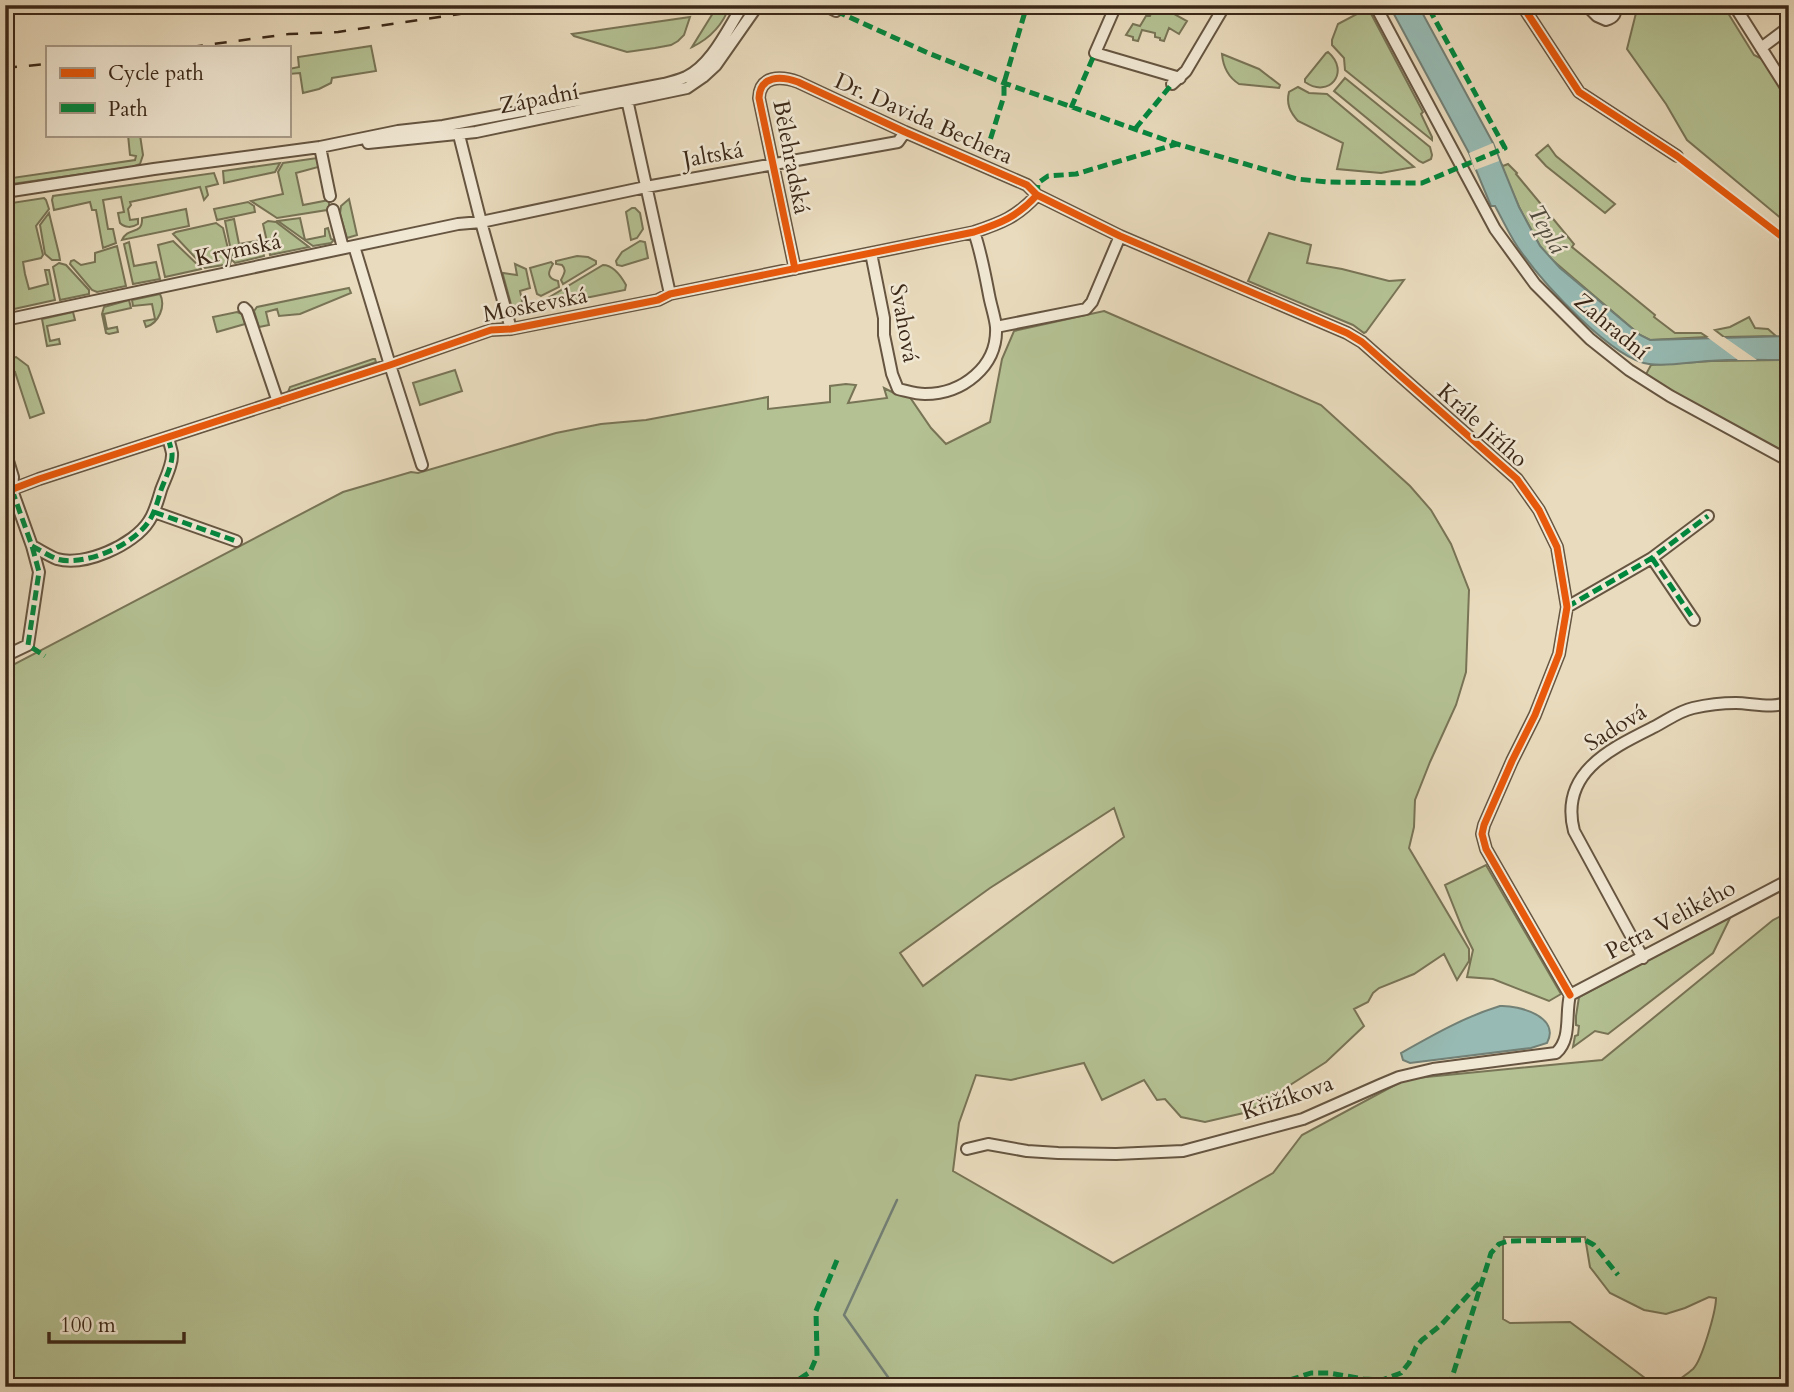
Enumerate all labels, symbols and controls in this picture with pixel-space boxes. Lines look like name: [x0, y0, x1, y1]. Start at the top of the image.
legend: [46, 46, 290, 136]
text: Cycle path: [108, 59, 204, 88]
street label: Dr. Davida Bechera: [830, 65, 1018, 172]
street label: Západní: [497, 76, 581, 121]
text: Path: [108, 95, 148, 124]
street label: Bělehradská: [765, 97, 818, 217]
street label: Jaltská: [678, 134, 746, 176]
water label: Teplá: [1519, 199, 1575, 261]
street label: Krymská: [192, 225, 284, 274]
street label: Moskevská: [480, 279, 590, 330]
street label: Svahová: [882, 281, 927, 365]
street label: Zahradní: [1568, 286, 1656, 367]
street label: Krále Jiřího: [1431, 376, 1535, 474]
street label: Sadová: [1578, 696, 1652, 759]
street label: Petra Velikého: [1600, 872, 1741, 967]
street label: Křižíkova: [1237, 1067, 1337, 1128]
scale bar: [49, 1301, 184, 1345]
text: 100 m: [60, 1311, 116, 1340]

